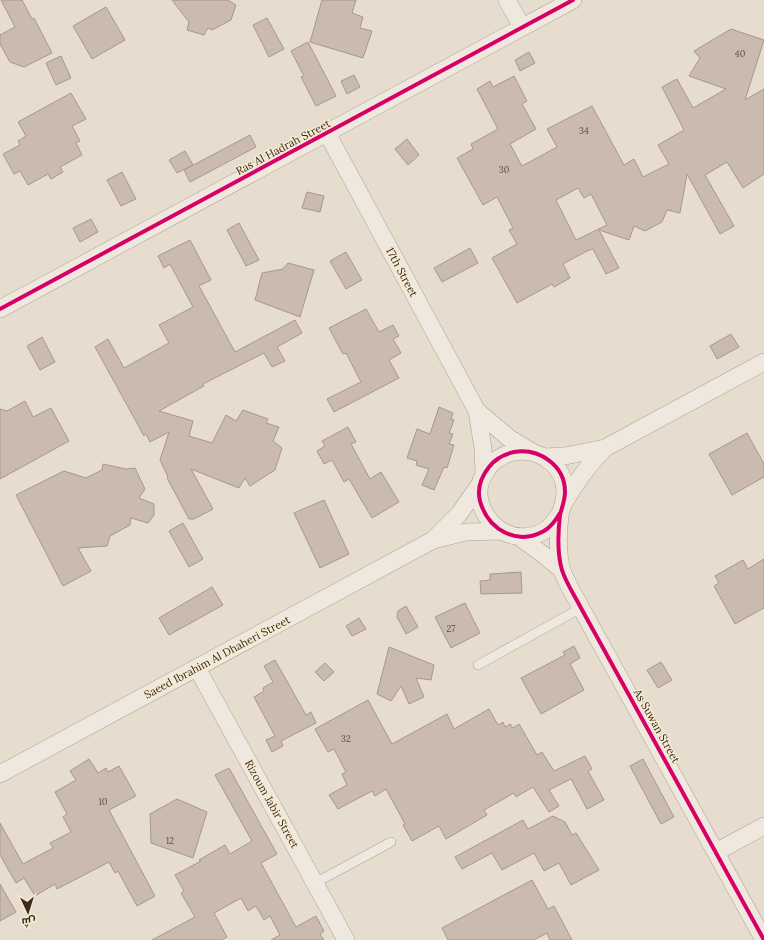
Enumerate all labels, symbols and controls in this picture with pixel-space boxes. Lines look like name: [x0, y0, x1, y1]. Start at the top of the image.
house number: 40: [735, 48, 746, 59]
street label: Ras Al Hadrah Street: [233, 116, 333, 178]
house number: 34: [579, 125, 589, 136]
house number: 30: [499, 164, 510, 175]
street label: 17th Street: [383, 245, 421, 300]
street label: Saeed Ibrahim Al Dhaheri Street: [141, 612, 293, 702]
house number: 27: [447, 623, 455, 634]
street label: As Suwan Street: [630, 686, 684, 766]
house number: 32: [341, 733, 351, 744]
street label: Rizoum Jabir Street: [242, 757, 303, 851]
house number: 10: [99, 796, 108, 807]
house number: 12: [166, 835, 174, 846]
north arrow: [8, 892, 48, 932]
text: ش: [21, 915, 36, 929]

